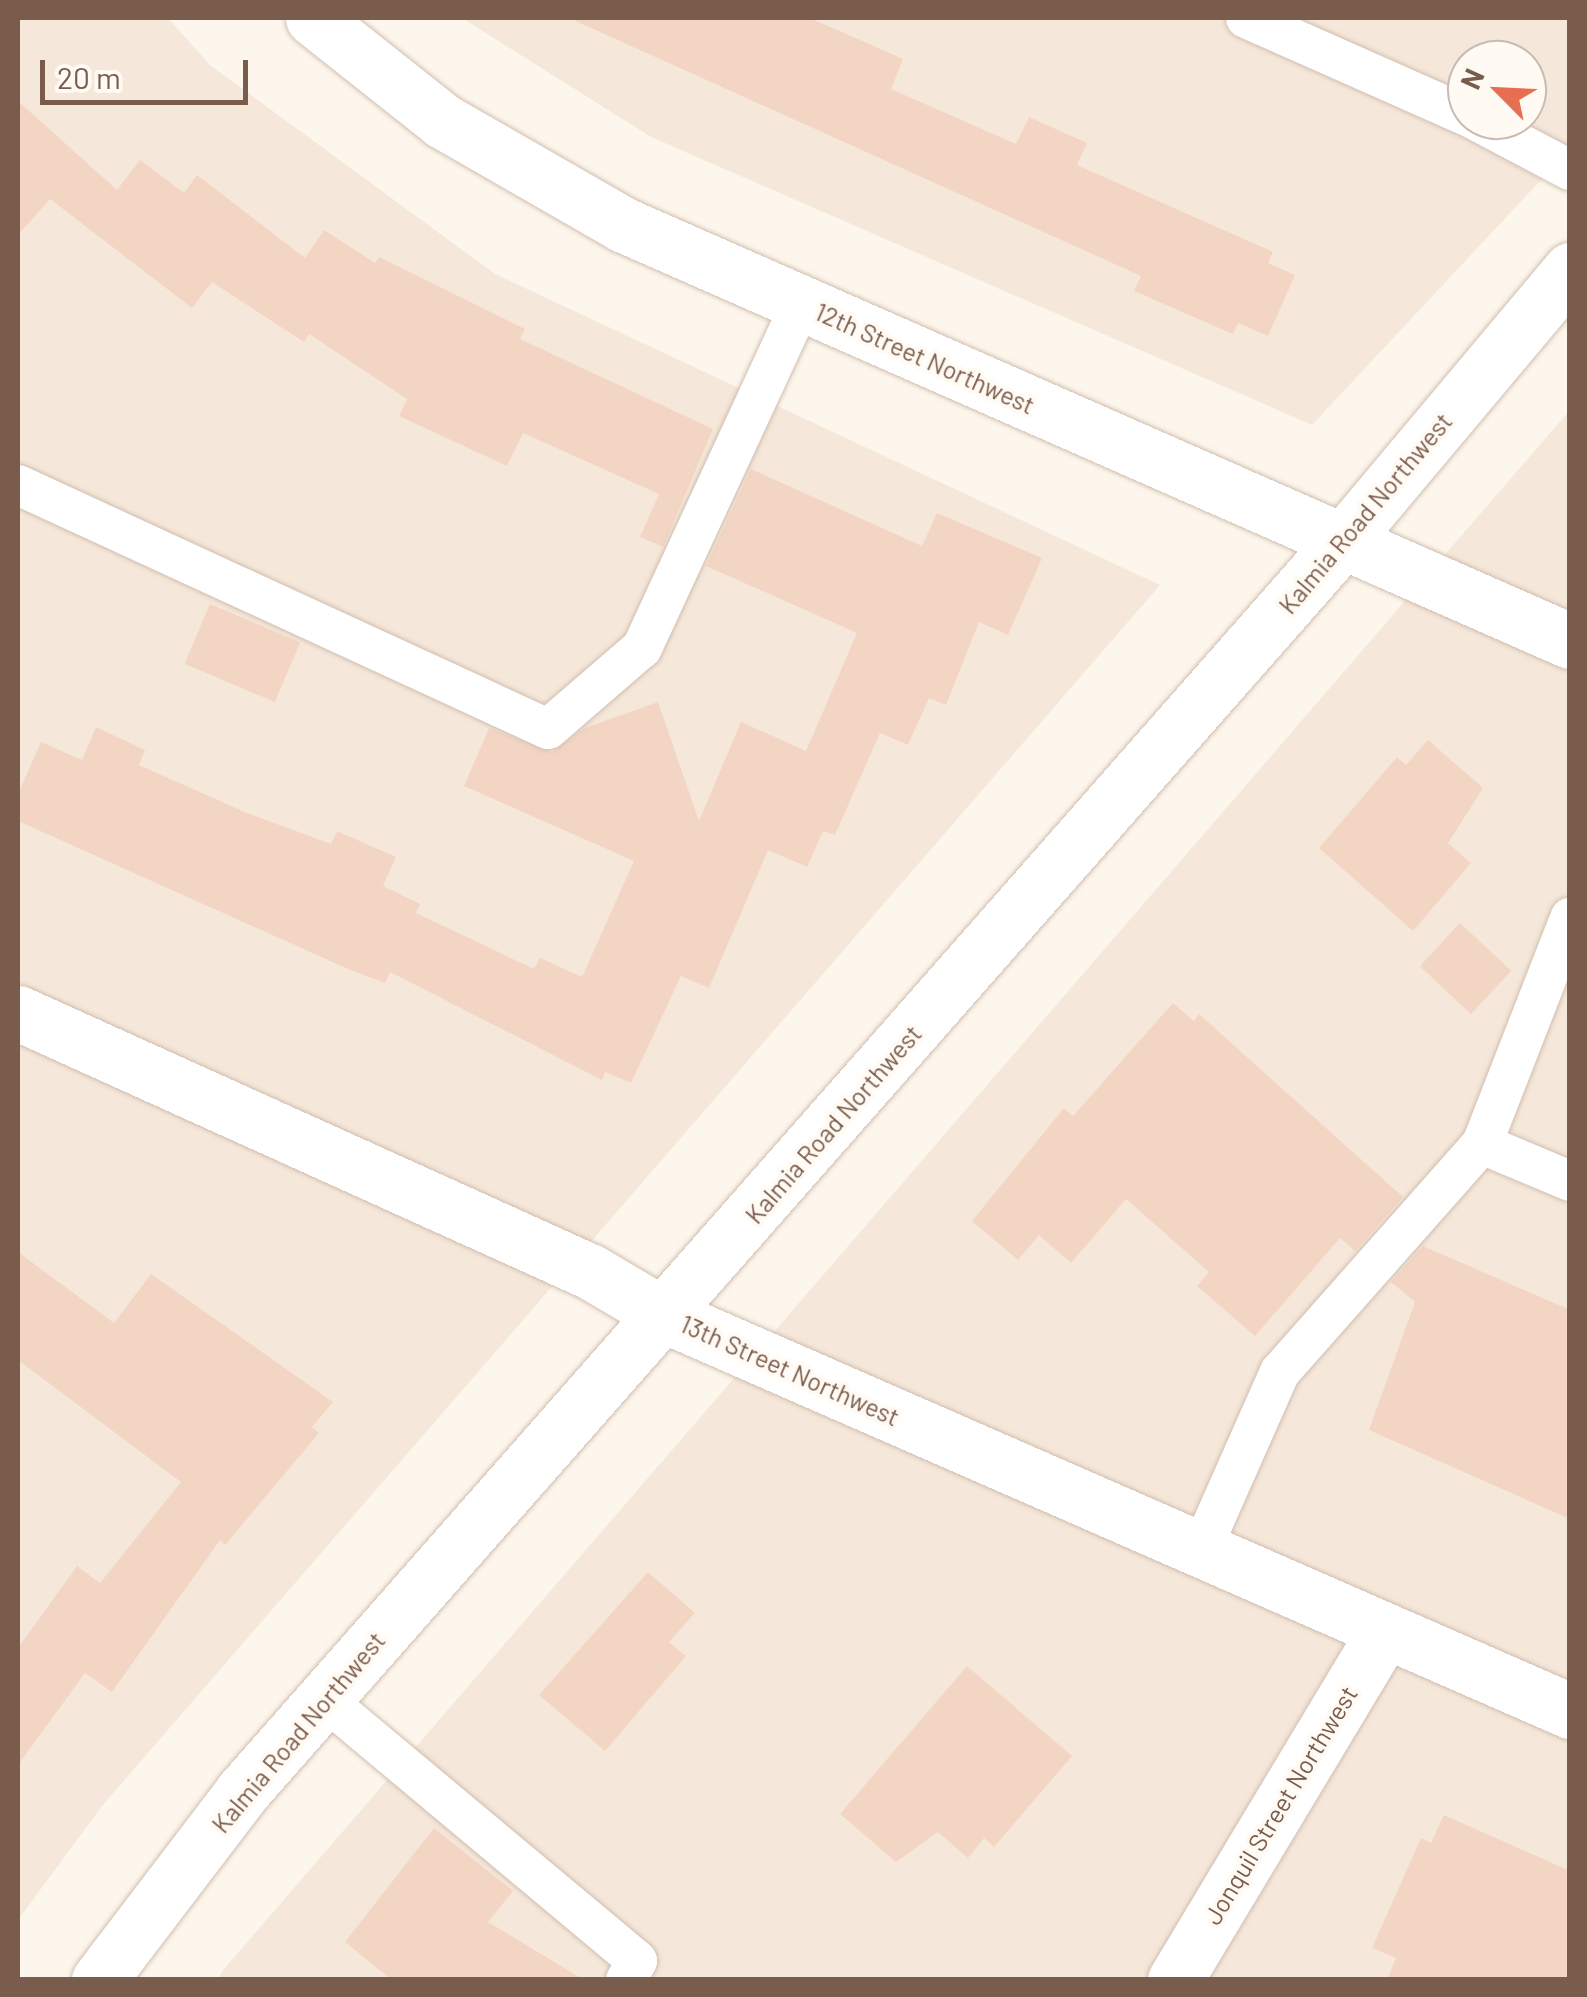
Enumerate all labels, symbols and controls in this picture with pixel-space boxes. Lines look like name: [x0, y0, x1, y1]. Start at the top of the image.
scale bar: [45, 40, 252, 102]
north arrow: [1447, 40, 1547, 140]
text: 20 m: [57, 59, 121, 95]
text: N: [1452, 63, 1491, 94]
street label: 12th Street Northwest: [811, 296, 1039, 420]
street label: Kalmia Road Northwest: [1272, 406, 1458, 620]
street label: Kalmia Road Northwest: [739, 1019, 927, 1229]
street label: 13th Street Northwest: [676, 1308, 904, 1432]
street label: Kalmia Road Northwest: [205, 1625, 391, 1839]
street label: Jonquil Street Northwest: [1197, 1680, 1363, 1930]

